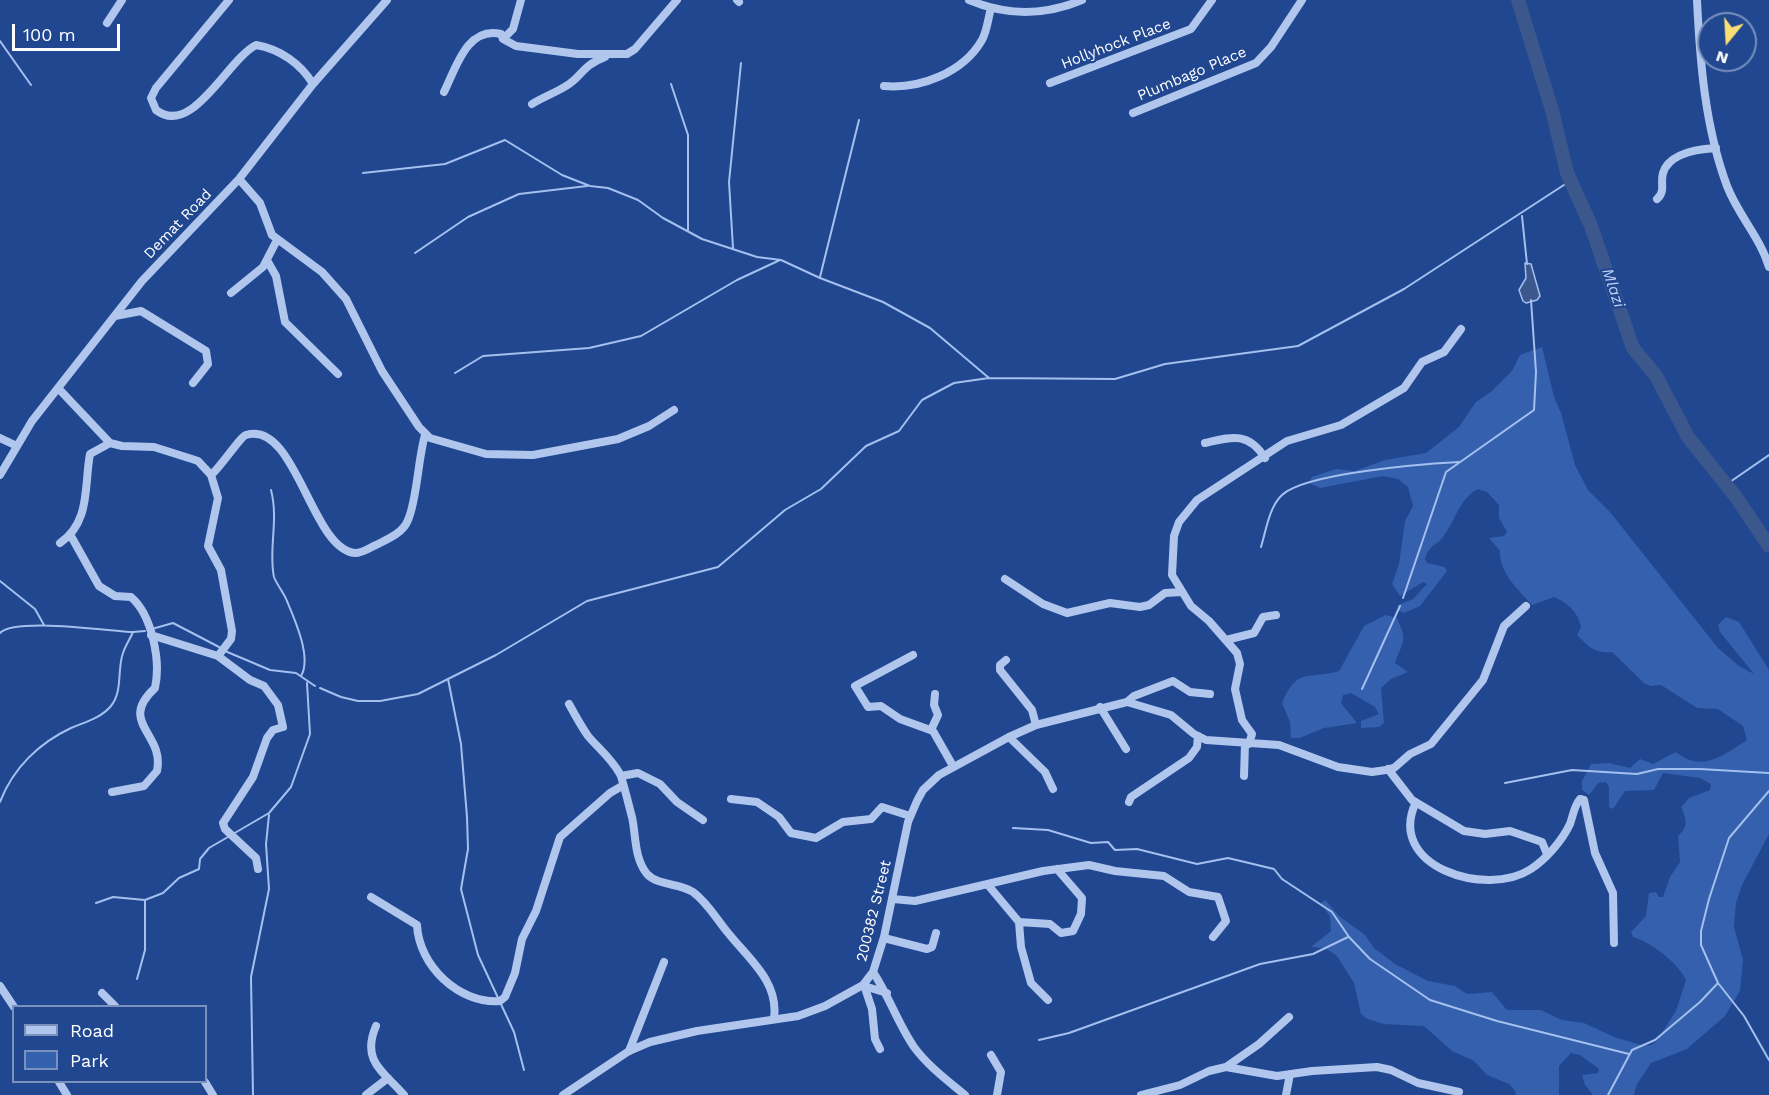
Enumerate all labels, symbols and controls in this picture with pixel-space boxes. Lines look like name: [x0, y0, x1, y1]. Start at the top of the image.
scale bar: [15, 12, 123, 50]
north arrow: [1697, 12, 1757, 72]
street label: Hollyhock Place: [1059, 15, 1173, 73]
text: 100 m: [23, 24, 76, 45]
street label: Plumbago Place: [1135, 43, 1249, 105]
text: N: [1713, 47, 1730, 69]
street label: Demat Road: [140, 185, 216, 263]
water label: Mlazi: [1597, 266, 1629, 310]
street label: 200382 Street: [853, 858, 895, 964]
legend: [12, 1005, 207, 1083]
text: Road: [70, 1020, 114, 1041]
text: Park: [70, 1050, 109, 1071]

